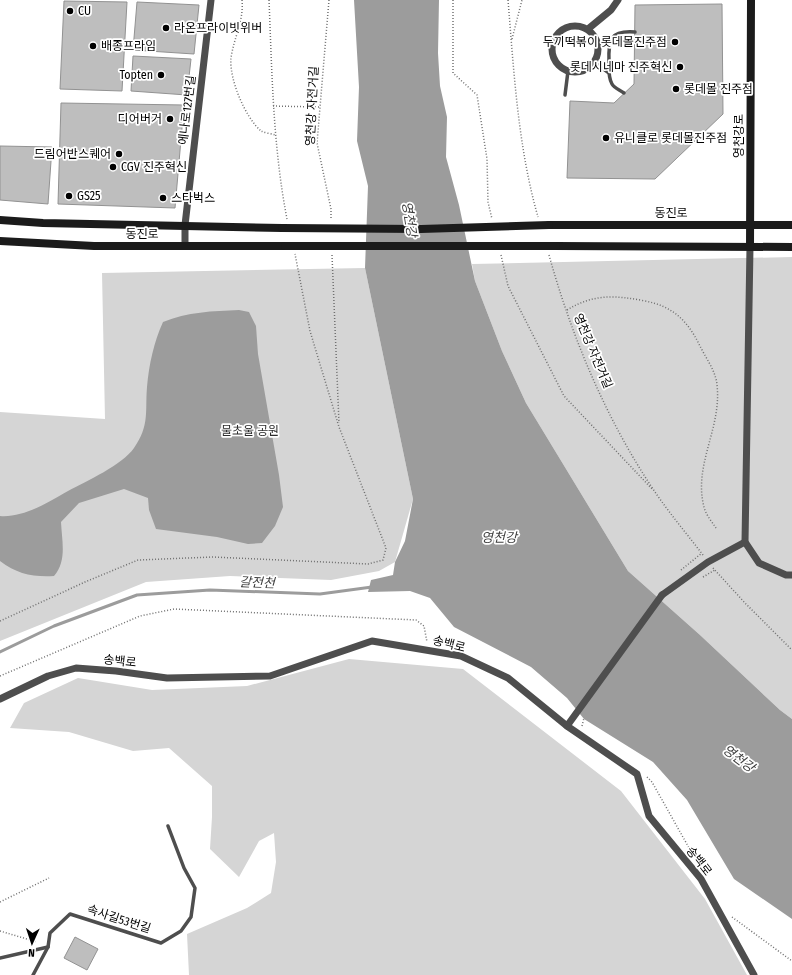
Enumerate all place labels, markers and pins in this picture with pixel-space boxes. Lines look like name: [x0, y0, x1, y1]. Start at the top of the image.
place label: CU: [78, 4, 91, 18]
marker: CU: [65, 6, 75, 16]
place label: 라온프라이빗위버: [174, 21, 262, 35]
marker: 라온프라이빗위버: [161, 23, 171, 33]
place label: 두끼떡볶이 롯데몰진주점: [543, 35, 667, 49]
marker: 두끼떡볶이 롯데몰진주점: [670, 37, 680, 47]
place label: 배종프라임: [101, 39, 156, 53]
marker: 배종프라임: [88, 41, 98, 51]
place label: 롯데시네마 진주혁신: [570, 60, 672, 74]
marker: 롯데시네마 진주혁신: [675, 62, 685, 72]
place label: Topten: [119, 68, 153, 82]
marker: Topten: [156, 70, 166, 80]
place label: 롯데몰 진주점: [684, 82, 753, 96]
marker: 롯데몰 진주점: [671, 84, 681, 94]
place label: 디어버거: [118, 112, 162, 126]
marker: 디어버거: [165, 114, 175, 124]
place label: 유니클로 롯데몰진주점: [614, 131, 727, 145]
marker: 유니클로 롯데몰진주점: [601, 133, 611, 143]
place label: 드림어반스퀘어: [34, 147, 111, 161]
marker: 드림어반스퀘어: [114, 149, 124, 159]
place label: CGV 진주혁신: [121, 160, 187, 174]
marker: CGV 진주혁신: [108, 162, 118, 172]
place label: GS25: [77, 189, 101, 203]
marker: GS25: [64, 191, 74, 201]
place label: 스타벅스: [171, 191, 215, 205]
marker: 스타벅스: [158, 193, 168, 203]

